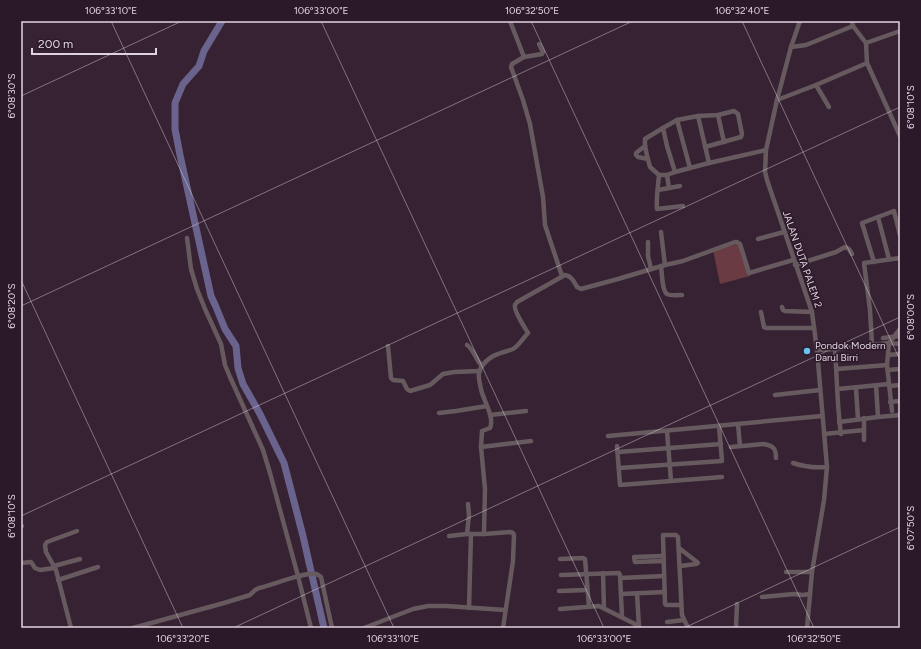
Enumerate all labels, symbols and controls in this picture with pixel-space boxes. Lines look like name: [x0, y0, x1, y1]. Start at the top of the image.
text: 106°33'10"E: [85, 4, 137, 17]
text: 106°33'00"E: [294, 4, 348, 17]
text: 106°32'50"E: [505, 4, 559, 17]
text: 106°32'40"E: [715, 4, 769, 17]
scale bar: [32, 30, 156, 56]
text: 200 m: [38, 37, 73, 51]
text: 6°08'30"S: [5, 73, 18, 119]
text: 6°08'10"S: [904, 85, 917, 129]
street label: JALAN DUTA PALEM 2: [780, 209, 825, 310]
text: 6°08'20"S: [5, 283, 18, 329]
text: 6°08'00"S: [904, 294, 917, 340]
place label: Pondok Modern Darul Birri: [815, 339, 886, 364]
marker: Pondok Modern Darul Birri: [802, 346, 812, 356]
text: 6°08'10"S: [5, 494, 18, 538]
text: 6°07'50"S: [904, 506, 917, 550]
text: 106°33'20"E: [156, 632, 210, 645]
text: 106°33'10"E: [367, 632, 419, 645]
text: 106°33'00"E: [577, 632, 631, 645]
text: 106°32'50"E: [787, 632, 841, 645]

